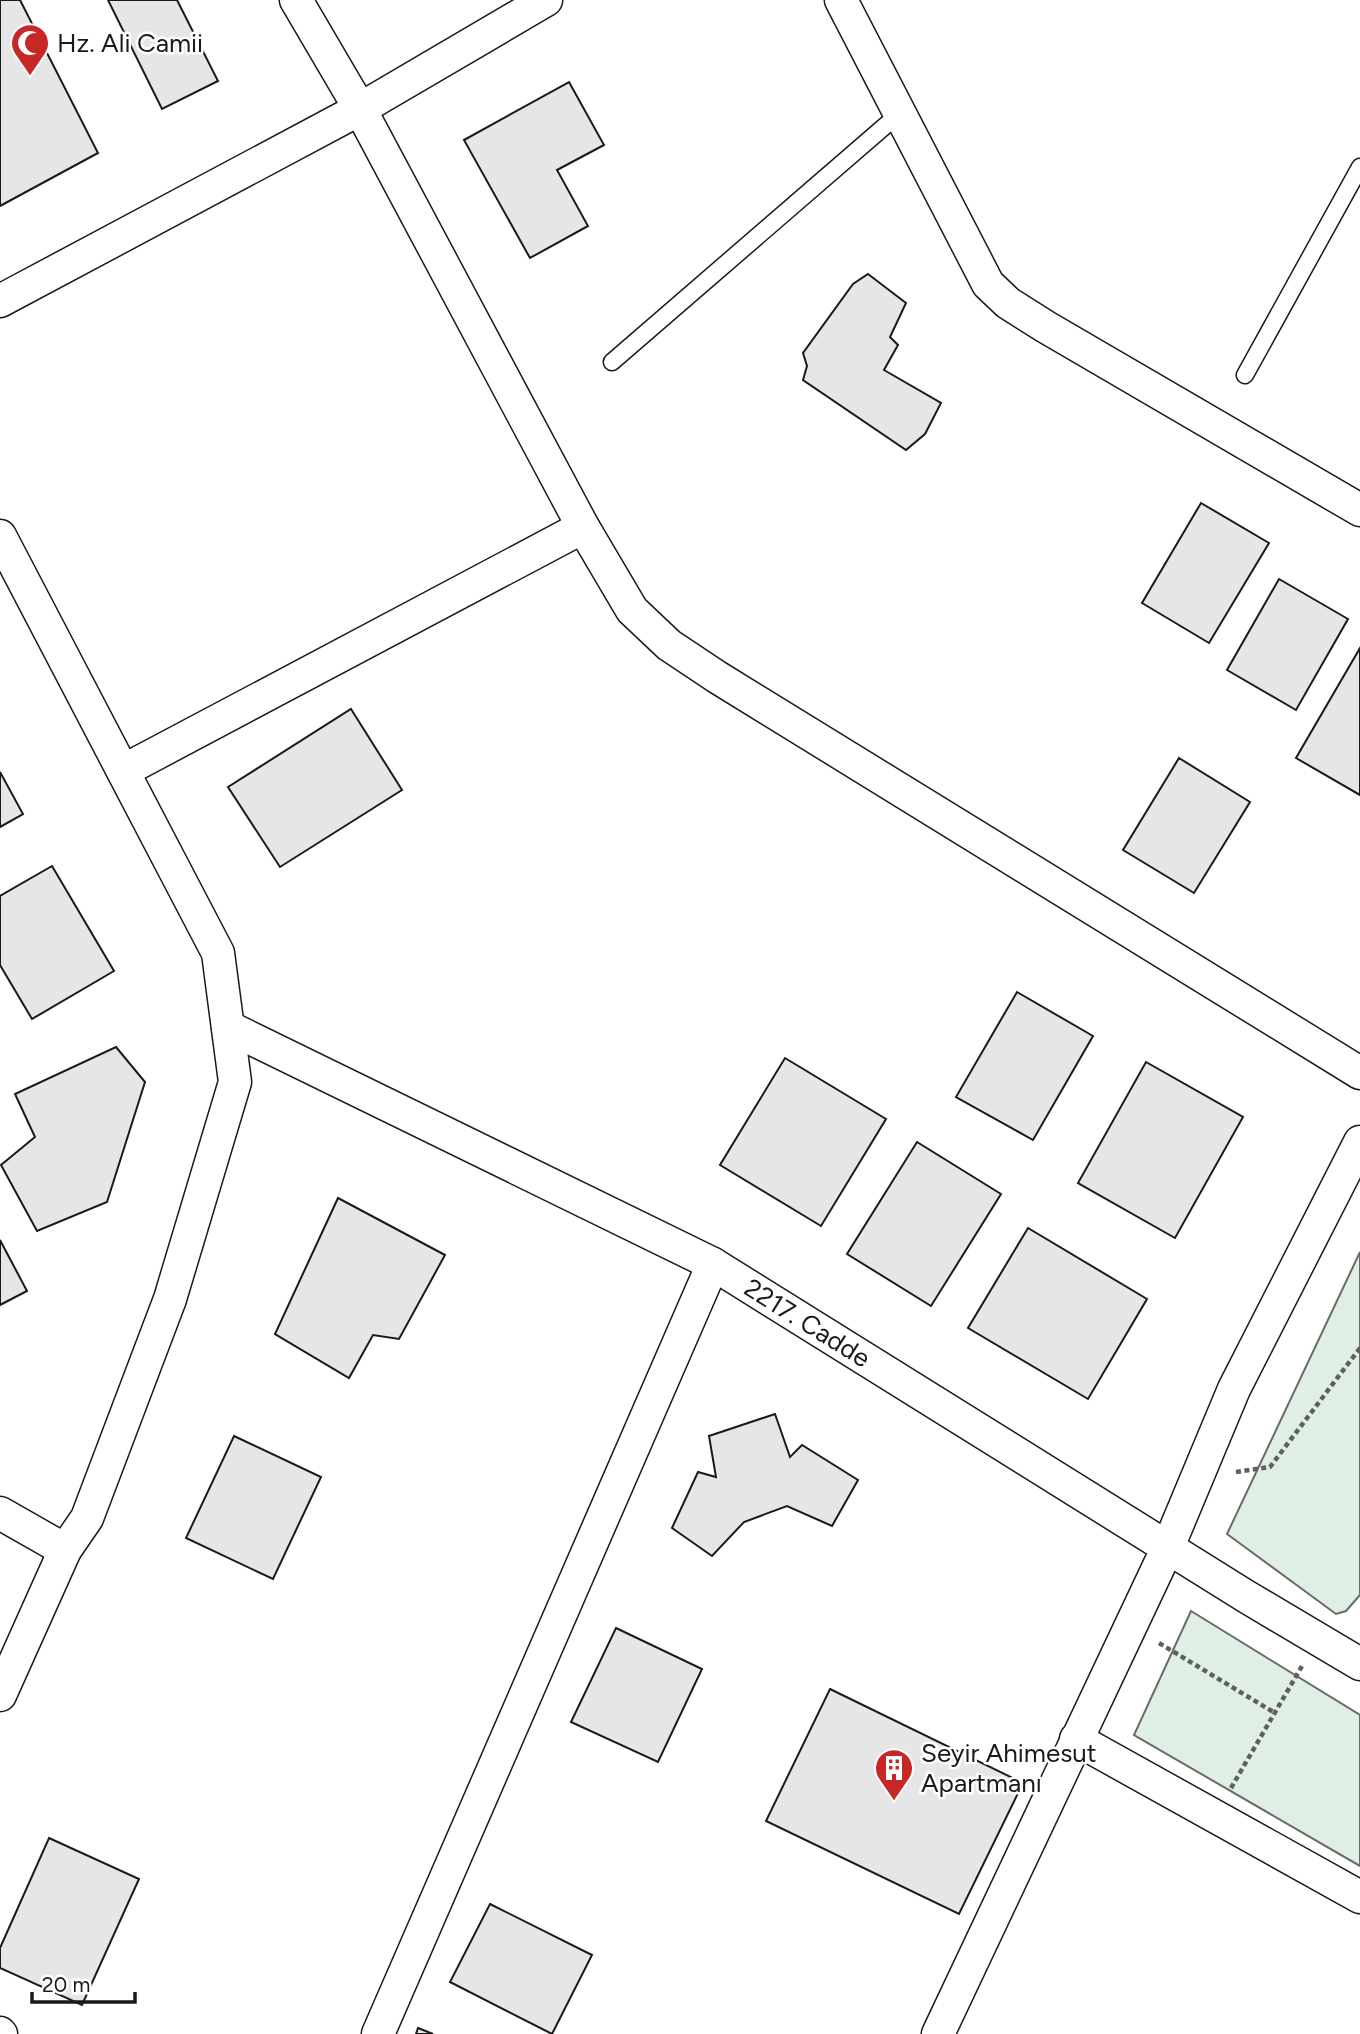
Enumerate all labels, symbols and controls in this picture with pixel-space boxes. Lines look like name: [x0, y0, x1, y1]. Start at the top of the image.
mosque icon: Hz. Ali Camii: [9, 22, 51, 77]
place label: Hz. Ali Camii: [57, 27, 203, 59]
street label: 2217. Cadde: [738, 1272, 876, 1374]
place label: Seyir Ahimesut Apartmanı: [921, 1737, 1097, 1799]
building icon: Seyir Ahimesut Apartmanı: [873, 1747, 915, 1802]
scale bar: [32, 1960, 135, 2004]
text: 20 m: [42, 1972, 90, 1997]

